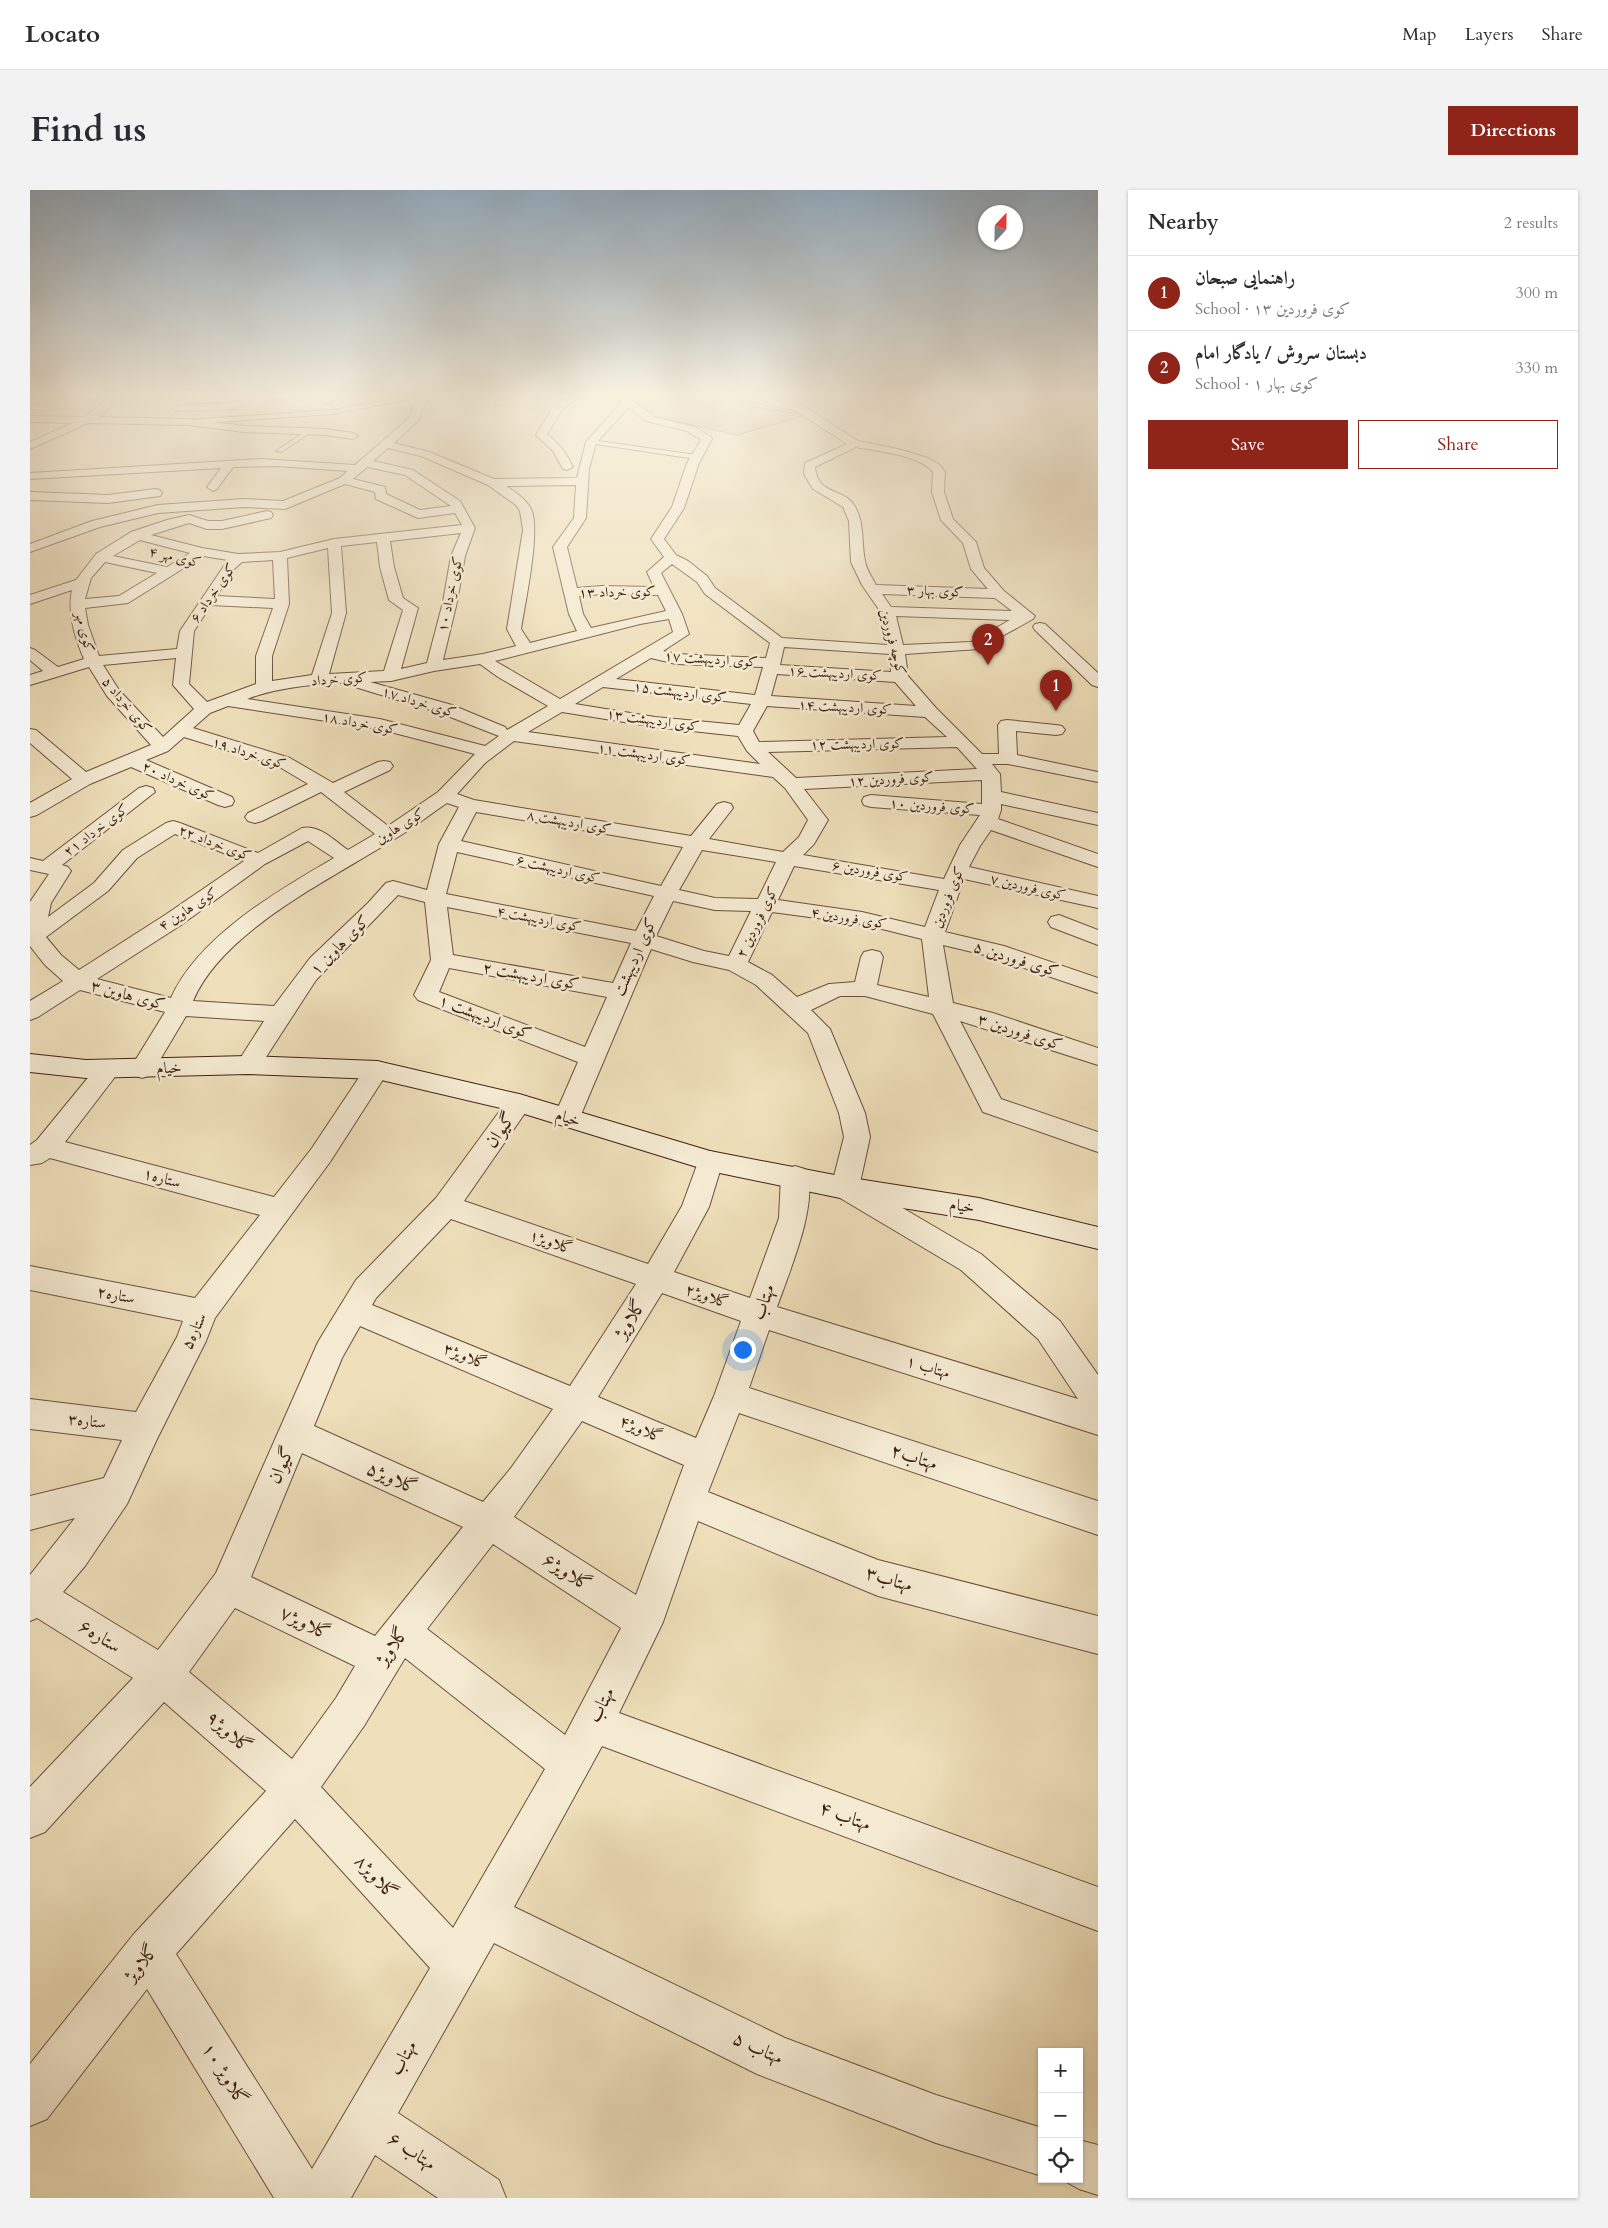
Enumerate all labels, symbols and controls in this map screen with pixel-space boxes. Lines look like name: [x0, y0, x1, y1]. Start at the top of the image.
text: Locato: [25, 18, 100, 51]
text: Map: [1402, 22, 1437, 47]
text: Layers: [1465, 22, 1514, 47]
text: Share: [1542, 22, 1583, 47]
text: Find us: [30, 106, 146, 154]
button: Directions: [1448, 106, 1578, 155]
north arrow: [978, 205, 1023, 250]
text: Nearby: [1148, 208, 1219, 237]
text: 2 results: [1504, 212, 1558, 234]
text: راهنمایی صبحان: [1195, 265, 1295, 291]
text: 1: [1160, 282, 1168, 304]
text: 300 m: [1516, 282, 1558, 304]
text: School · کوی فروردین ۱۳: [1195, 298, 1350, 320]
text: دبستان سروش / یادگار امام: [1195, 340, 1367, 366]
text: 2: [1160, 357, 1168, 379]
text: 330 m: [1516, 357, 1558, 379]
text: School · کوی بهار ۱: [1195, 373, 1318, 395]
button: Save: [1148, 420, 1348, 469]
button: Share: [1358, 420, 1558, 469]
street label: کوی مهر ۴: [147, 542, 203, 572]
street label: کوی خرداد ۱۰: [433, 555, 467, 633]
street label: کوی خرداد ۶: [186, 560, 240, 626]
street label: کوی بهار ۳: [906, 581, 964, 601]
street label: کوی خرداد ۱۳: [579, 582, 655, 602]
street label: کوچه فروردین: [875, 607, 911, 677]
street label: کوی مهر: [70, 608, 99, 654]
pin: 2: [972, 624, 1004, 665]
street label: کوی اردیبهشت ۱۷: [664, 646, 758, 672]
street label: کوی اردیبهشت ۱۶: [788, 661, 882, 685]
street label: کوی خرداد: [310, 668, 368, 690]
pin: 1: [1040, 670, 1072, 711]
street label: کوی خرداد ۵: [98, 673, 156, 737]
street label: کوی اردیبهشت ۱۵: [632, 677, 728, 707]
street label: کوی خرداد ۱۷: [380, 682, 458, 722]
street label: کوی اردیبهشت ۱۴: [798, 695, 892, 719]
street label: کوی اردیبهشت ۱۳: [605, 704, 701, 736]
street label: کوی خرداد ۱۸: [321, 707, 399, 739]
street label: کوی خرداد ۱۹: [210, 732, 288, 774]
street label: کوی اردیبهشت ۱۲: [810, 734, 904, 754]
street label: کوی اردیبهشت ۱۱: [596, 738, 692, 770]
street label: کوی خرداد ۲۰: [139, 757, 217, 805]
street label: کوی فروردین ۱۲: [848, 767, 934, 791]
street label: کوی فروردین ۱۰: [889, 794, 975, 818]
street label: کوی خرداد ۲۱: [60, 799, 132, 861]
street label: کوی هاوین: [372, 803, 428, 849]
street label: کوی اردیبهشت ۸: [525, 805, 613, 839]
street label: کوی خرداد ۲۲: [176, 820, 254, 866]
street label: کوی اردیبهشت ۶: [514, 850, 602, 888]
street label: کوی فروردین ۶: [831, 856, 909, 886]
street label: کوی فروردین: [927, 863, 969, 931]
street label: کوی فروردین ۷: [988, 869, 1068, 905]
street label: کوی هاوین ۴: [155, 883, 221, 935]
street label: کوی فروردین ۲: [732, 883, 782, 961]
street label: کوی اردیبهشت ۴: [495, 902, 583, 936]
street label: کوی فروردین ۴: [810, 903, 888, 933]
street label: کوی هاوین ۱: [305, 910, 375, 980]
street label: کوی اردیبهشت: [608, 914, 662, 1000]
street label: کوی فروردین ۵: [971, 936, 1061, 982]
street label: کوی اردیبهشت ۲: [481, 957, 581, 995]
street label: کوی هاوین ۳: [88, 975, 168, 1015]
street label: کوی اردیبهشت ۱: [436, 989, 534, 1045]
street label: کوی فروردین ۳: [975, 1008, 1065, 1056]
street label: خیام: [156, 1057, 182, 1082]
street label: خیام: [552, 1104, 583, 1135]
street label: گیوان: [478, 1107, 522, 1153]
street label: ستاره۱: [141, 1162, 183, 1194]
street label: خیام: [947, 1193, 976, 1222]
street label: گلاویژ۱: [526, 1224, 576, 1260]
street label: گلاویژ۲: [682, 1278, 732, 1314]
street label: مهتاب: [745, 1280, 781, 1324]
street label: ستاره۲: [95, 1281, 137, 1309]
street label: گلاویژ: [607, 1294, 652, 1345]
street label: ستاره۵: [176, 1309, 212, 1353]
street label: گلاویژ۳: [440, 1337, 490, 1375]
your location: [730, 1337, 756, 1363]
street label: مهتاب ۱: [904, 1350, 952, 1384]
street label: ستاره۳: [67, 1408, 107, 1434]
street label: گلاویژ۴: [616, 1410, 666, 1448]
street label: مهتاب۲: [887, 1437, 941, 1477]
street label: گیوان: [261, 1442, 301, 1488]
street label: گلاویژ۵: [362, 1455, 422, 1501]
street label: گلاویژ۶: [538, 1547, 596, 1597]
street label: مهتاب۳: [862, 1560, 916, 1598]
street label: گلاویژ۷: [275, 1600, 335, 1646]
street label: ستاره۶: [74, 1613, 126, 1659]
street label: گلاویژ: [368, 1621, 415, 1672]
street label: مهتاب: [581, 1683, 621, 1727]
street label: گلاویژ۹: [200, 1705, 258, 1759]
street label: مهتاب ۴: [816, 1795, 874, 1837]
street label: گلاویژ۸: [348, 1849, 404, 1905]
street label: گلاویژ: [116, 1939, 164, 1989]
street label: مهتاب ۵: [729, 2025, 787, 2071]
street label: مهتاب: [383, 2036, 423, 2080]
street label: گلاویژ ۱۰: [196, 2038, 254, 2110]
map controls: [1038, 2048, 1083, 2183]
button: +: [1038, 2048, 1083, 2093]
button: −: [1038, 2093, 1083, 2138]
street label: مهتاب ۶: [383, 2125, 441, 2177]
button: locate: [1038, 2138, 1083, 2183]

